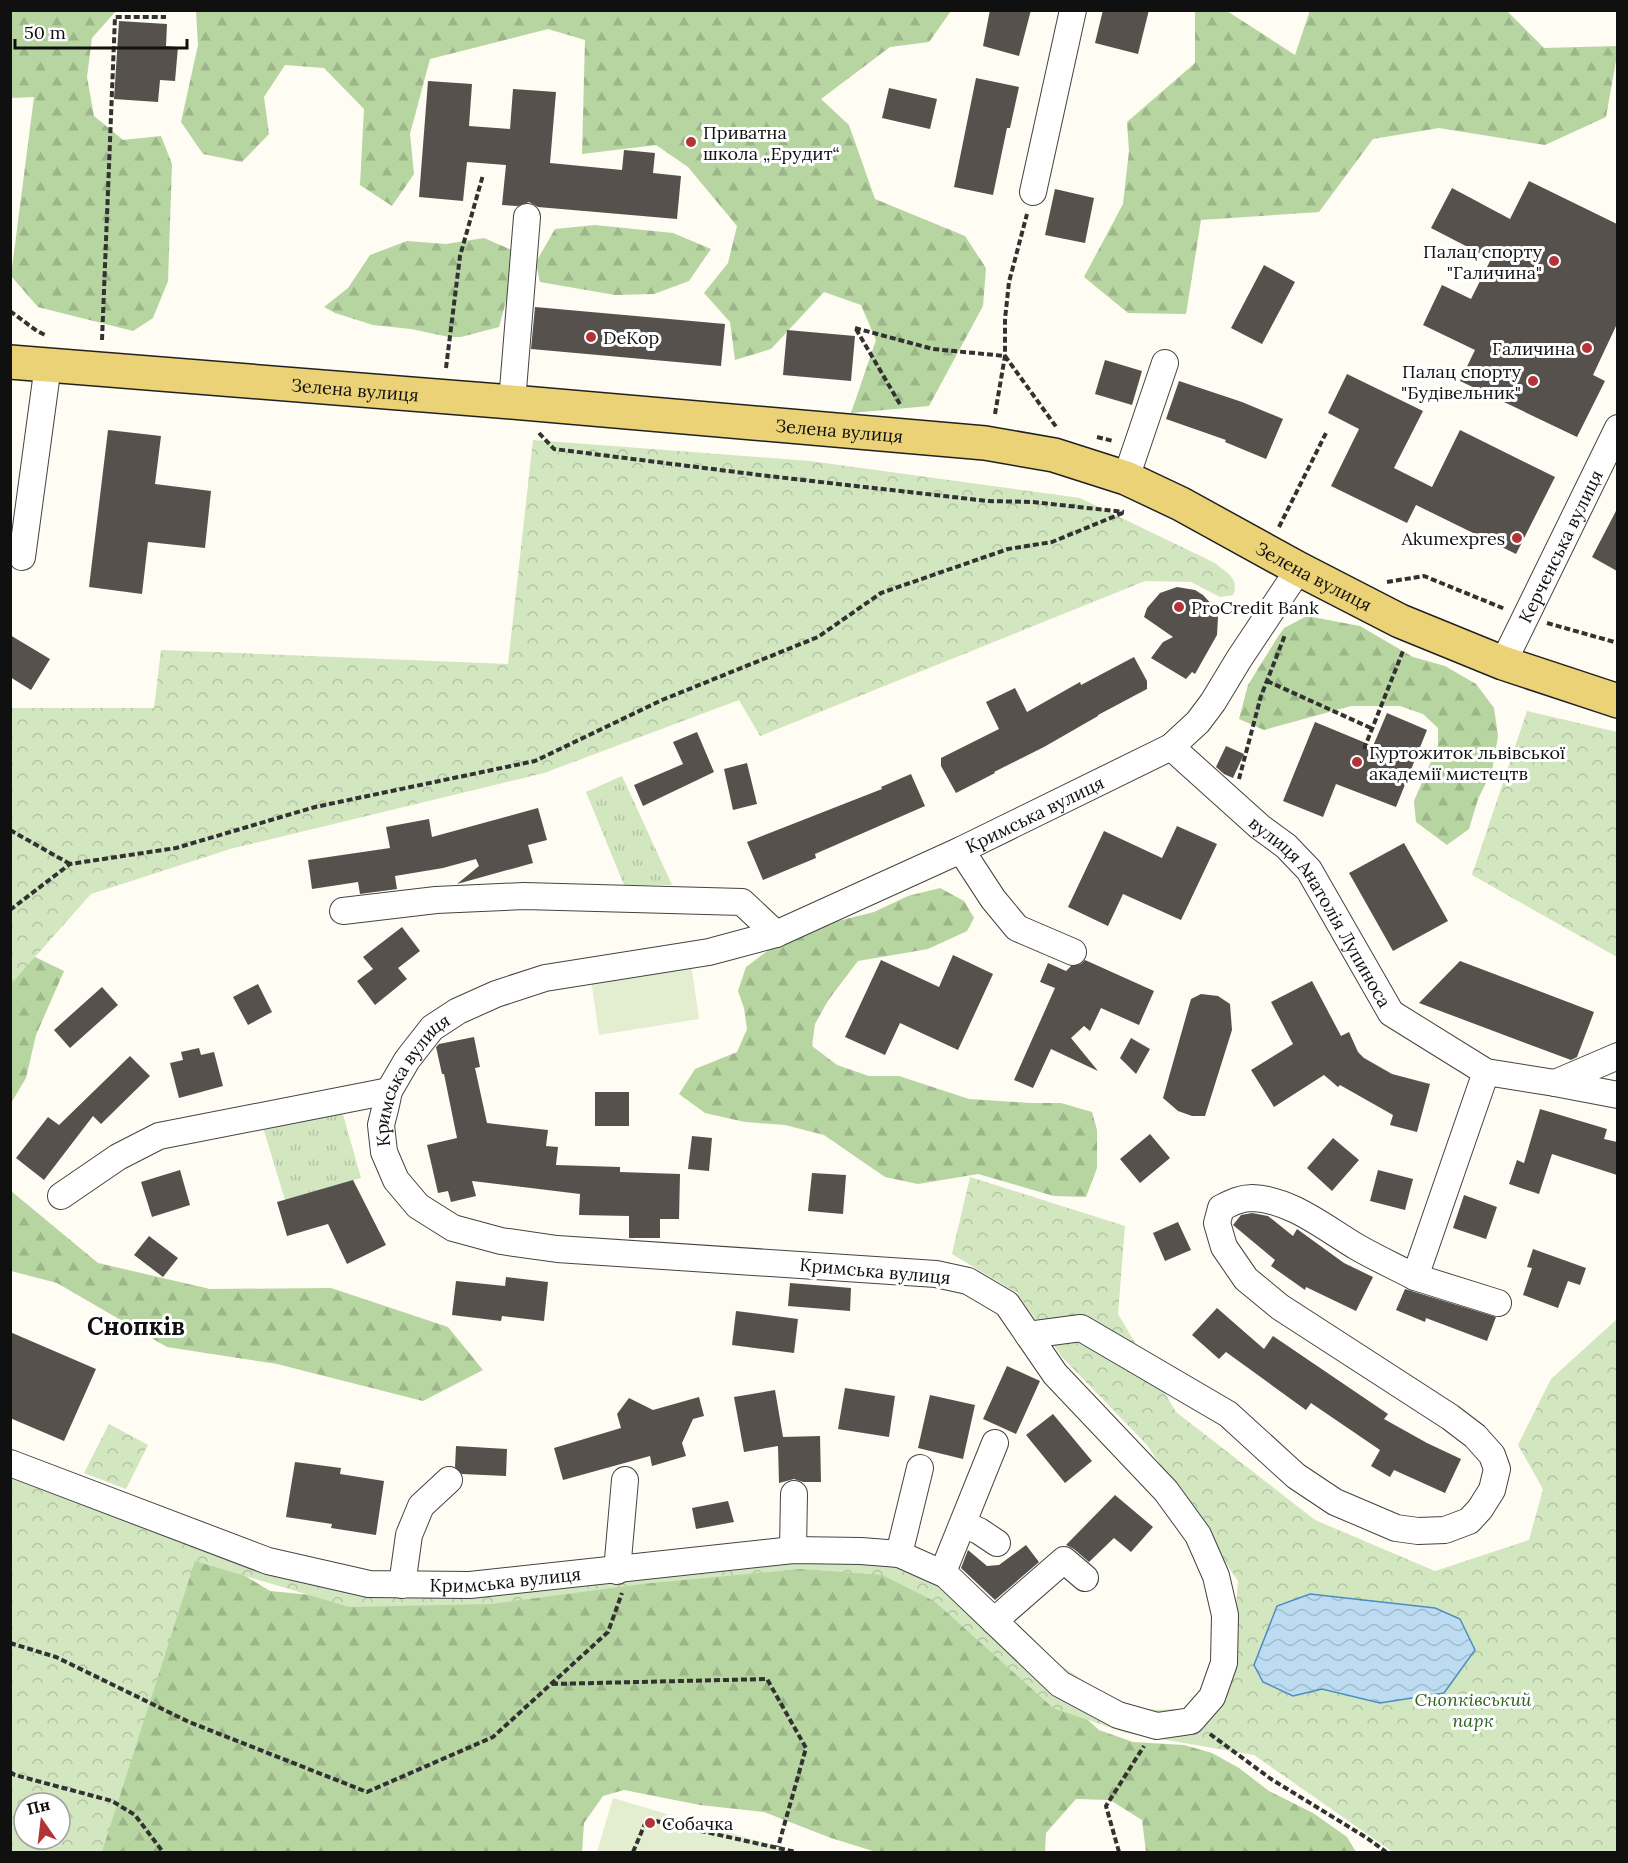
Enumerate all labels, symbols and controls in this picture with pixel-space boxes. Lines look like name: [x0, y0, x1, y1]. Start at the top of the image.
scale bar: [15, 12, 188, 50]
text: 50 m: [24, 21, 66, 44]
place label: Приватна школа „Ерудит“: [703, 121, 840, 165]
marker: Приватна школа „Ерудит“: [684, 135, 698, 149]
place label: Палац спорту "Галичина": [1423, 240, 1542, 284]
marker: Палац спорту "Галичина": [1547, 254, 1561, 268]
place label: DeKop: [603, 326, 659, 349]
marker: DeKop: [584, 330, 598, 344]
place label: Галичина: [1492, 337, 1575, 360]
marker: Галичина: [1580, 341, 1594, 355]
place label: Палац спорту "Будівельник": [1401, 360, 1521, 404]
street label: Зелена вулиця: [290, 373, 420, 406]
marker: Палац спорту "Будівельник": [1526, 374, 1540, 388]
street label: Зелена вулиця: [774, 413, 904, 447]
street label: Керченська вулиця: [1513, 466, 1607, 627]
place label: Akumexpres: [1401, 527, 1505, 550]
marker: Akumexpres: [1510, 531, 1524, 545]
street label: Зелена вулиця: [1252, 536, 1376, 616]
place label: ProCredit Bank: [1191, 596, 1319, 619]
marker: ProCredit Bank: [1172, 600, 1186, 614]
place label: Гуртожиток львівської академії мистецтв: [1369, 741, 1565, 785]
marker: Гуртожиток львівської академії мистецтв: [1350, 755, 1364, 769]
street label: Кримська вулиця: [961, 770, 1108, 858]
street label: вулиця Анатолія Лупиноса: [1244, 811, 1397, 1011]
street label: Кримська вулиця: [369, 1008, 454, 1148]
street label: Кримська вулиця: [798, 1253, 952, 1289]
district label: Снопків: [87, 1311, 185, 1342]
street label: Кримська вулиця: [429, 1562, 582, 1597]
park label: Снопківський парк: [1414, 1688, 1532, 1732]
north arrow: [12, 1791, 72, 1851]
text: Пн: [25, 1794, 52, 1819]
place label: Собачка: [662, 1812, 733, 1835]
marker: Собачка: [643, 1816, 657, 1830]

